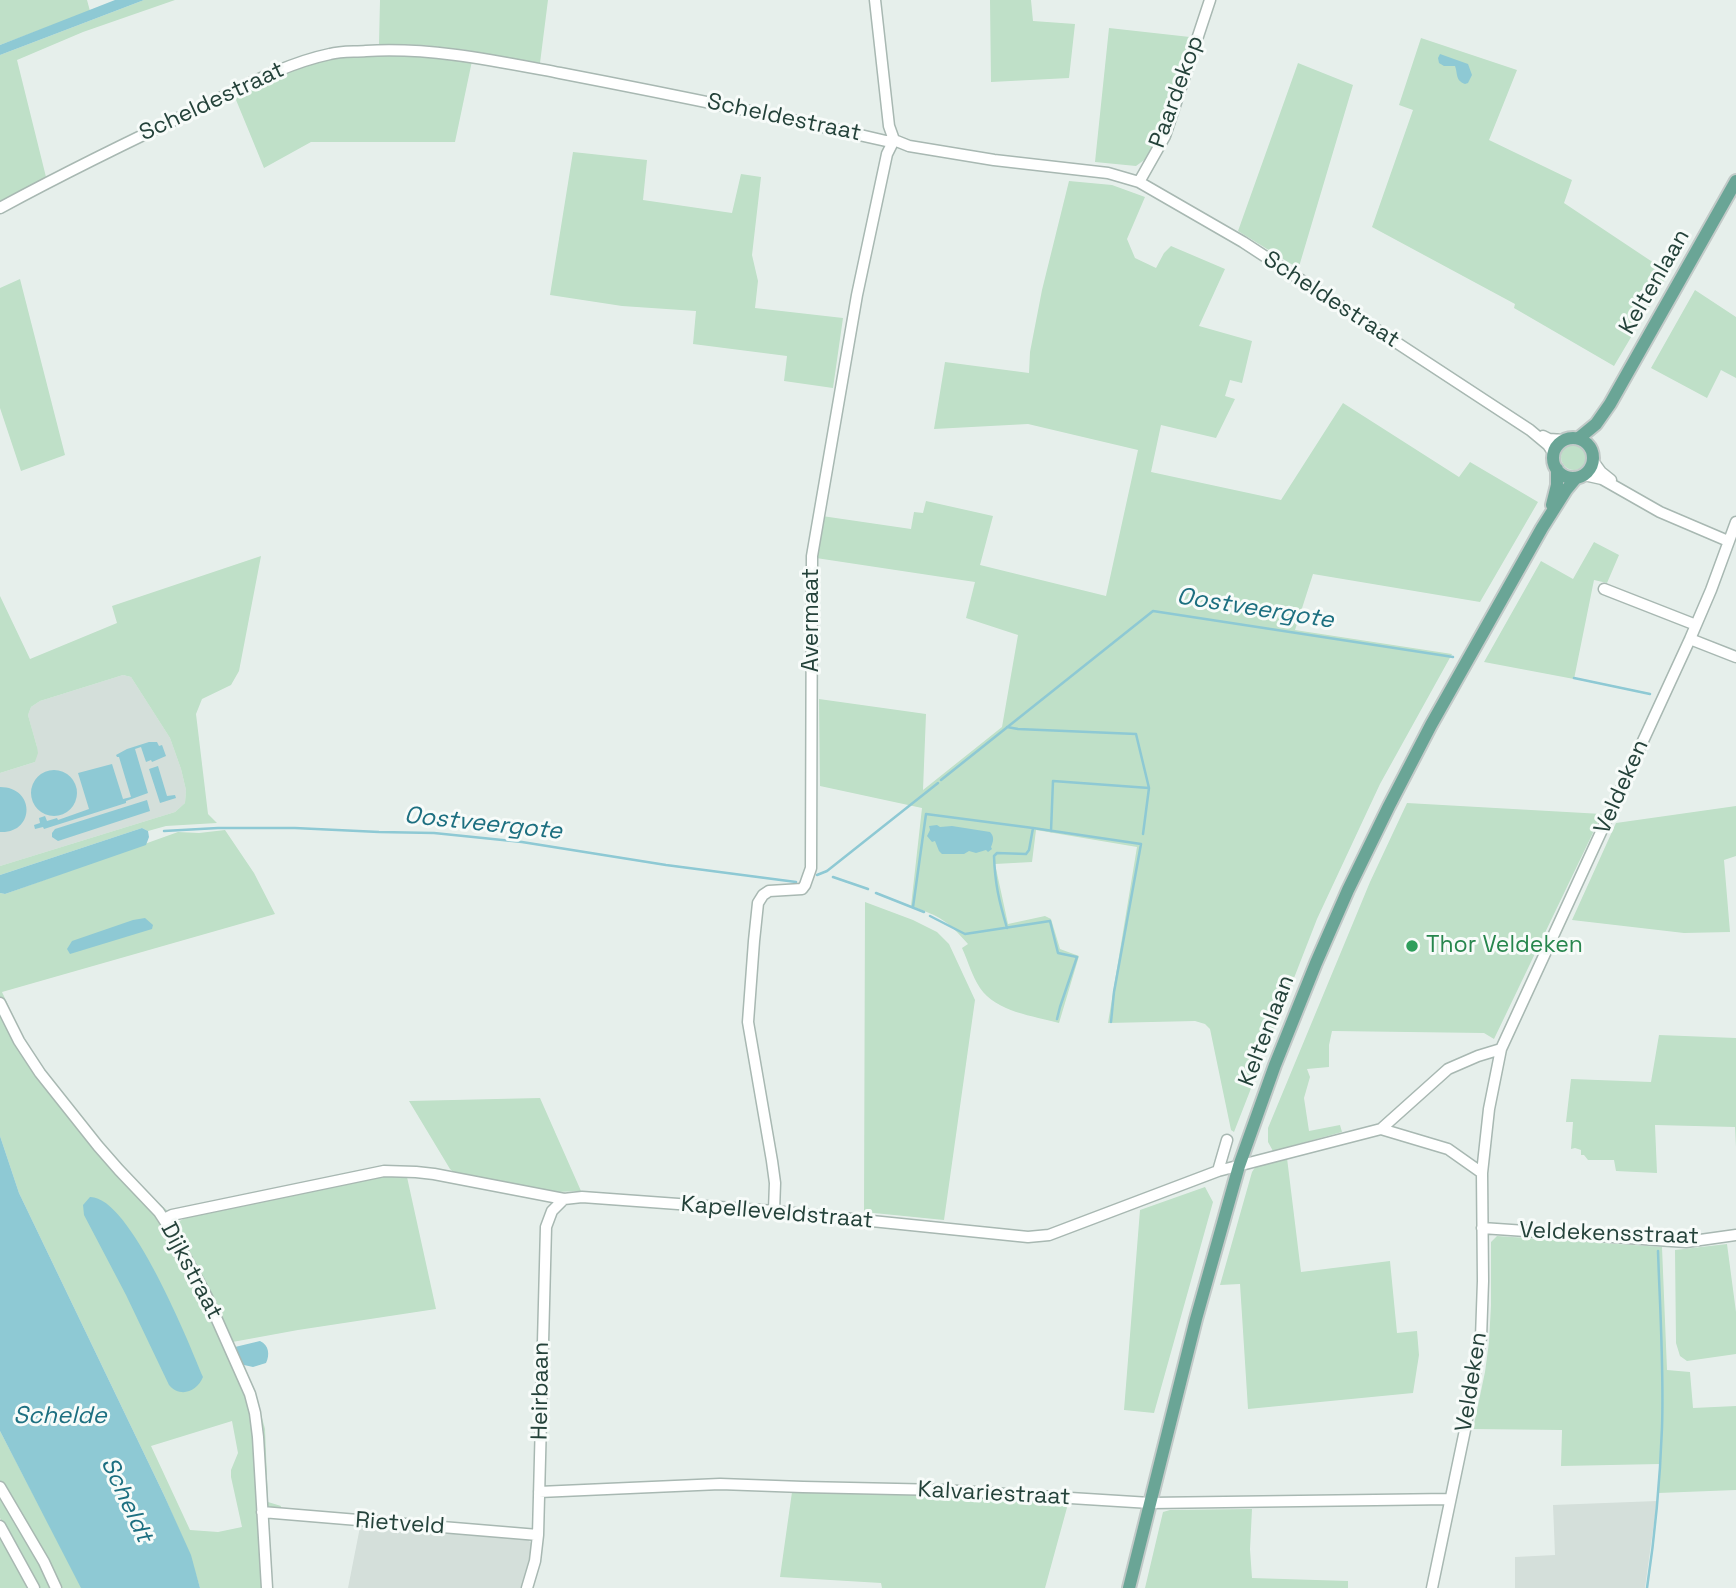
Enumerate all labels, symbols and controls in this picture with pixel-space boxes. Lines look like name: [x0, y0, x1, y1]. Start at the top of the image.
street label: Paardekop: [1144, 32, 1210, 152]
street label: Scheldestraat: [135, 56, 289, 148]
street label: Scheldestraat: [705, 88, 863, 148]
street label: Keltenlaan: [1614, 224, 1696, 340]
street label: Scheldestraat: [1258, 246, 1404, 354]
street label: Avermaat: [798, 568, 826, 672]
water label: Oostveergote: [1175, 582, 1335, 636]
street label: Veldeken: [1589, 735, 1655, 839]
water label: Oostveergote: [403, 801, 563, 847]
place label: Thor Veldeken: [1426, 932, 1583, 960]
marker: Thor Veldeken: [1404, 938, 1420, 954]
street label: Keltenlaan: [1233, 971, 1301, 1091]
street label: Kapelleveldstraat: [680, 1191, 874, 1235]
street label: Veldekensstraat: [1519, 1217, 1699, 1251]
street label: Dijkstraat: [154, 1218, 228, 1324]
street label: Veldeken: [1451, 1330, 1493, 1434]
street label: Heirbaan: [526, 1342, 556, 1440]
water label: Schelde: [13, 1402, 107, 1430]
water label: Scheldt: [94, 1453, 158, 1547]
street label: Kalvariestraat: [917, 1476, 1071, 1512]
street label: Rietveld: [354, 1507, 446, 1541]

